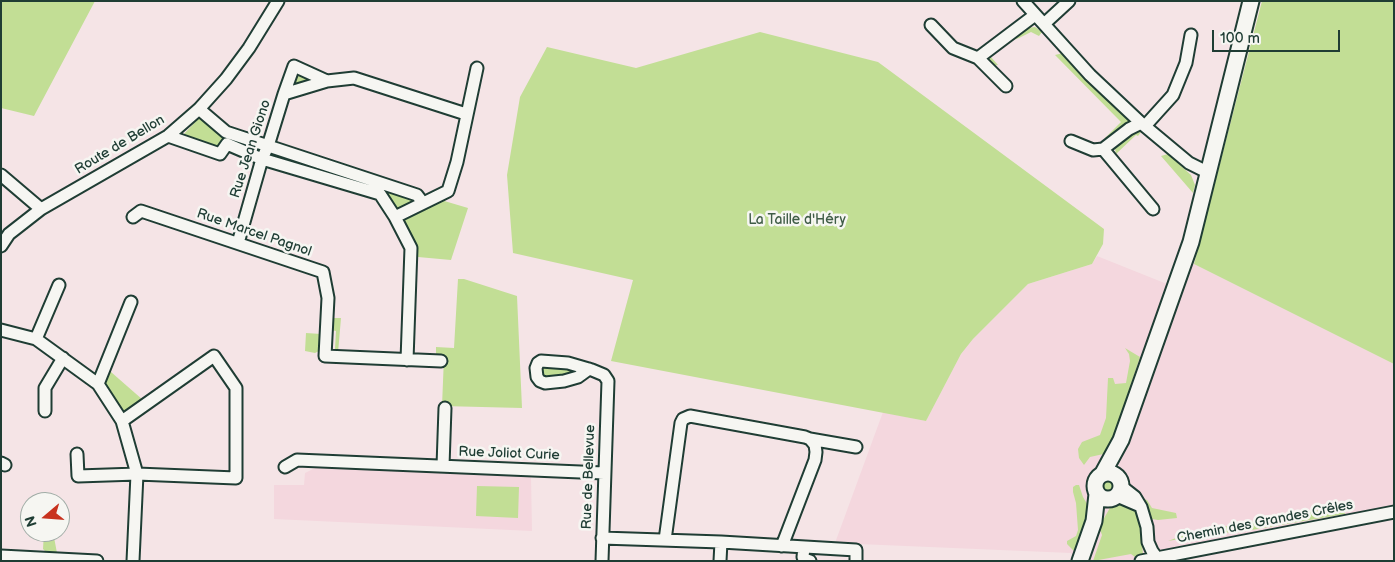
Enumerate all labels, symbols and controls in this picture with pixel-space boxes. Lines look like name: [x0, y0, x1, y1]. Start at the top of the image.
scale bar: [1215, 20, 1342, 52]
text: 100 m: [1220, 29, 1260, 48]
street label: Rue Jean Giono: [227, 98, 275, 200]
street label: Route de Bellon: [72, 112, 168, 178]
street label: Rue Marcel Pagnol: [194, 205, 314, 261]
park label: La Taille d'Héry: [748, 212, 846, 228]
street label: Rue de Bellevue: [579, 424, 599, 530]
street label: Rue Joliot Curie: [458, 444, 560, 464]
north arrow: [20, 492, 70, 542]
street label: Chemin des Grandes Crêles: [1175, 497, 1355, 547]
text: N: [22, 514, 41, 529]

